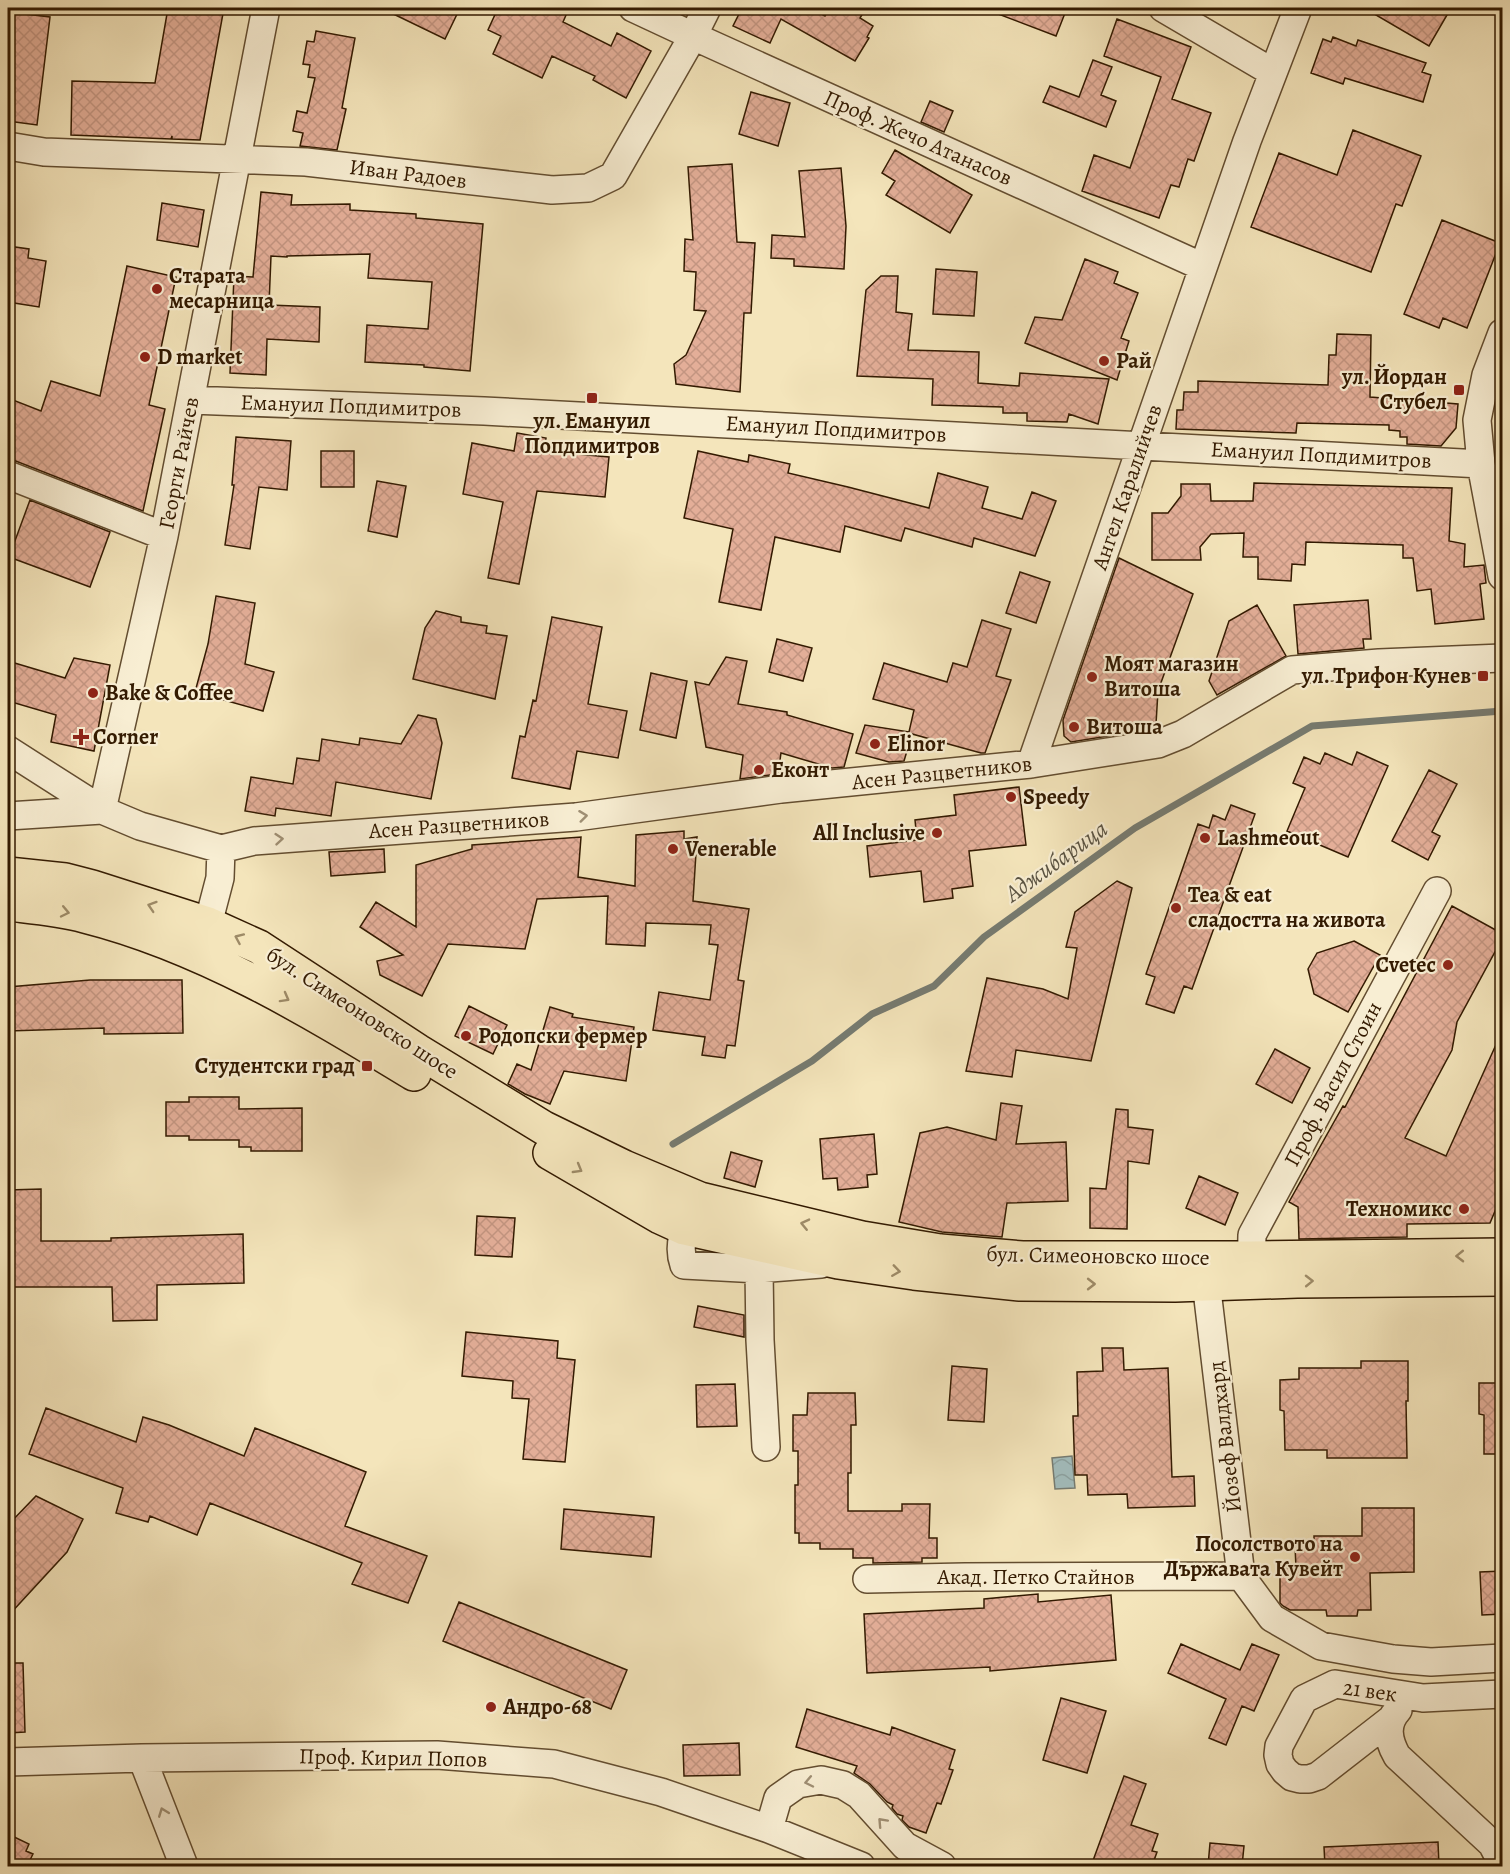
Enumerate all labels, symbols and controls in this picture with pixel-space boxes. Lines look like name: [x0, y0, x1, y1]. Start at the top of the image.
street label: Проф. Жечо Атанасов: [819, 83, 1017, 193]
street label: Иван Радоев: [347, 152, 469, 196]
place label: Старата месарница: [169, 261, 275, 316]
marker: Старата месарница: [150, 282, 164, 296]
place label: D market: [157, 342, 243, 372]
place label: Рай: [1116, 346, 1152, 376]
marker: D market: [138, 350, 152, 364]
marker: Рай: [1097, 354, 1111, 368]
place label: ул. Йордан Стубел: [1341, 362, 1447, 417]
marker: ул. Йордан Стубел: [1452, 383, 1466, 397]
street label: Емануил Попдимитров: [240, 387, 462, 425]
marker: ул. Емануил Попдимитров: [585, 391, 599, 405]
street label: Георги Райчев: [151, 394, 207, 532]
street label: Ангел Каралийчев: [1084, 400, 1169, 575]
place label: ул. Емануил Попдимитров: [524, 406, 660, 461]
street label: Емануил Попдимитров: [725, 408, 947, 450]
street label: Емануил Попдимитров: [1210, 434, 1432, 476]
place label: Моят магазин Витоша: [1104, 649, 1239, 704]
place label: ул. Трифон Кунев: [1301, 661, 1471, 691]
marker: ул. Трифон Кунев: [1476, 669, 1490, 683]
marker: Моят магазин Витоша: [1085, 670, 1099, 684]
place label: Bake & Coffee: [105, 678, 233, 708]
marker: Bake & Coffee: [86, 686, 100, 700]
place label: Витоша: [1086, 712, 1163, 742]
marker: Витоша: [1067, 720, 1081, 734]
place label: Corner: [93, 722, 158, 752]
place label: Elinor: [887, 729, 945, 759]
marker: Corner: [74, 730, 88, 744]
marker: Elinor: [868, 737, 882, 751]
street label: Асен Разцветников: [849, 749, 1034, 797]
place label: Еконт: [771, 755, 829, 785]
marker: Еконт: [752, 763, 766, 777]
place label: Speedy: [1023, 782, 1090, 812]
marker: Speedy: [1004, 790, 1018, 804]
street label: Асен Разцветников: [367, 804, 550, 846]
one-way arrow: [578, 810, 587, 823]
water label: Аджибарица: [996, 813, 1114, 910]
place label: All Inclusive: [812, 818, 925, 848]
place label: Lashmeout: [1217, 823, 1320, 853]
marker: All Inclusive: [930, 826, 944, 840]
marker: Lashmeout: [1198, 831, 1212, 845]
one-way arrow: [274, 833, 283, 846]
place label: Venerable: [684, 834, 777, 864]
marker: Venerable: [666, 842, 680, 856]
place label: Tea & eat сладостта на живота: [1188, 880, 1386, 935]
one-way arrow: [147, 901, 158, 914]
marker: Tea & eat сладостта на живота: [1169, 901, 1183, 915]
one-way arrow: [60, 905, 70, 918]
one-way arrow: [234, 933, 245, 945]
street label: бул. Симеоновско шосе: [260, 940, 464, 1086]
place label: Cvetec: [1376, 950, 1436, 980]
marker: Cvetec: [1441, 958, 1455, 972]
one-way arrow: [279, 991, 289, 1002]
street label: Проф. Васил Стоин: [1277, 996, 1389, 1172]
place label: Родопски фермер: [478, 1021, 648, 1051]
marker: Родопски фермер: [459, 1029, 473, 1043]
place label: Студентски град: [195, 1051, 355, 1081]
marker: Студентски град: [360, 1059, 374, 1073]
one-way arrow: [572, 1162, 582, 1173]
place label: Техномикс: [1346, 1194, 1452, 1224]
marker: Техномикс: [1457, 1202, 1471, 1216]
one-way arrow: [800, 1218, 810, 1231]
street label: бул. Симеоновско шосе: [986, 1239, 1210, 1273]
one-way arrow: [1456, 1250, 1465, 1262]
one-way arrow: [892, 1264, 901, 1276]
one-way arrow: [1305, 1275, 1314, 1287]
one-way arrow: [1086, 1278, 1095, 1290]
street label: Йозеф Валдхард: [1201, 1359, 1249, 1514]
place label: Посолството на Държавата Кувейт: [1164, 1529, 1344, 1584]
marker: Посолството на Държавата Кувейт: [1348, 1550, 1362, 1564]
street label: Акад. Петко Стайнов: [936, 1562, 1135, 1592]
street label: 21 век: [1341, 1672, 1399, 1710]
place label: Андро-68: [502, 1692, 592, 1722]
marker: Андро-68: [484, 1700, 498, 1714]
street label: Проф. Кирил Попов: [298, 1741, 488, 1775]
one-way arrow: [804, 1775, 814, 1788]
one-way arrow: [158, 1808, 170, 1819]
one-way arrow: [879, 1818, 890, 1829]

